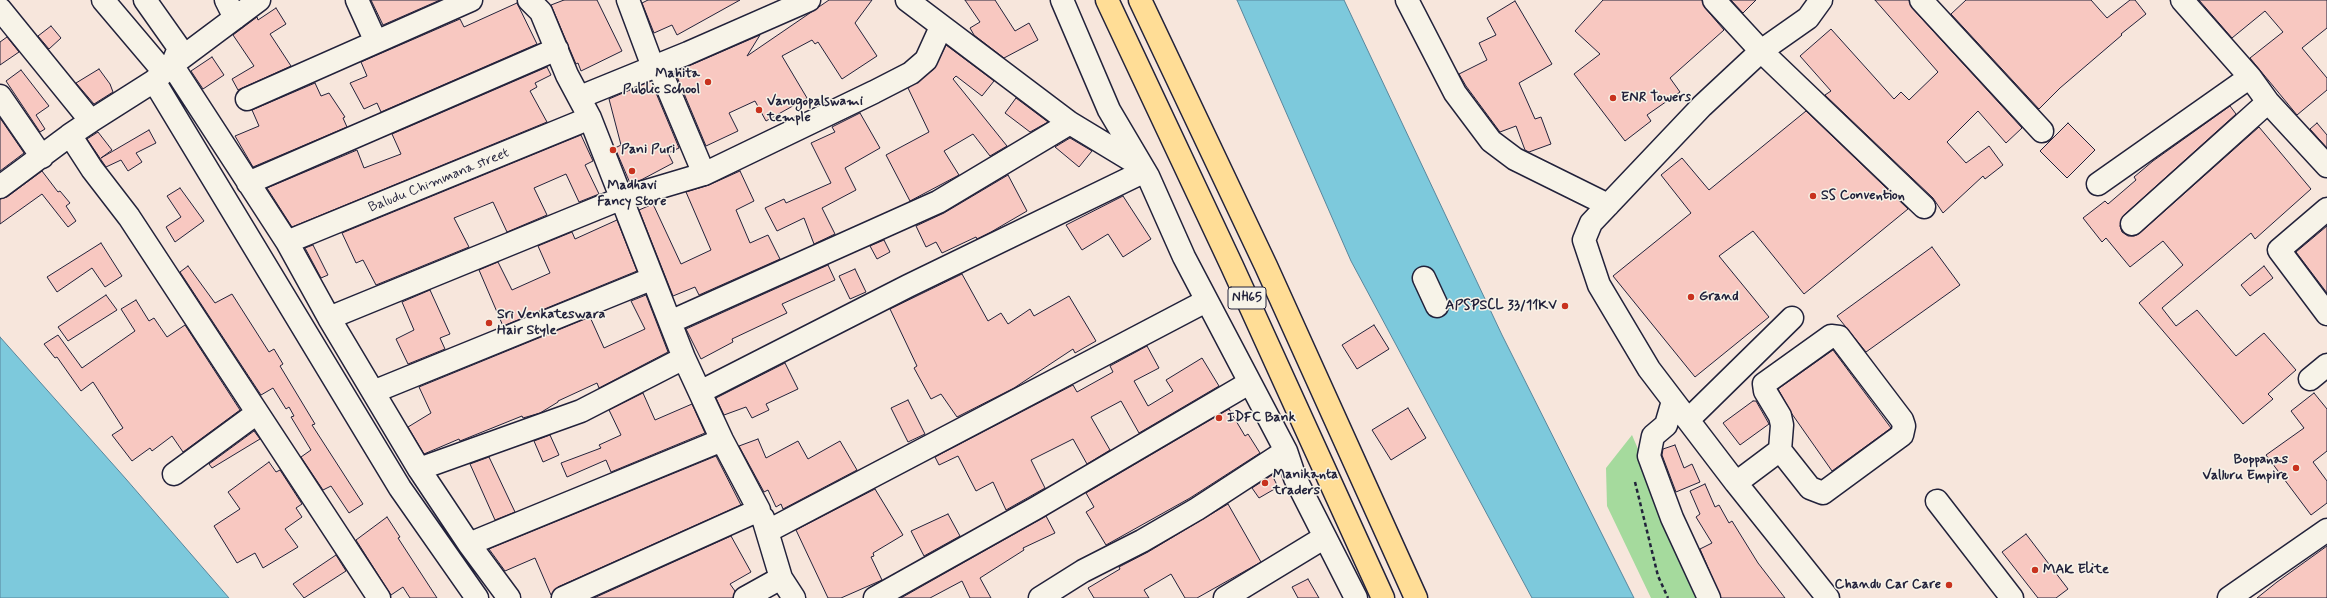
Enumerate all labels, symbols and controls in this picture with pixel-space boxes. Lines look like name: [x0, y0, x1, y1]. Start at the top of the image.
place label: Mahita Public School: [623, 66, 700, 98]
marker: Mahita Public School: [703, 77, 713, 87]
place label: ENR Towers: [1621, 90, 1691, 106]
marker: ENR Towers: [1608, 93, 1618, 103]
place label: Vanugopalswami temple: [767, 94, 863, 126]
marker: Vanugopalswami temple: [754, 105, 764, 115]
place label: Pani Puri: [621, 142, 675, 158]
street label: Baludu Chimmana street: [366, 145, 512, 217]
marker: Pani Puri: [608, 145, 618, 155]
marker: Madhavi Fancy Store: [627, 166, 637, 176]
place label: Madhavi Fancy Store: [597, 178, 667, 210]
place label: SS Convention: [1821, 188, 1905, 204]
marker: SS Convention: [1808, 191, 1818, 201]
road number: NH65: [1228, 287, 1266, 309]
place label: Grand: [1699, 289, 1739, 305]
marker: Grand: [1686, 292, 1696, 302]
place label: APSPSCL 33/11KV: [1445, 298, 1557, 314]
marker: APSPSCL 33/11KV: [1560, 301, 1570, 311]
place label: Sri Venkateswara Hair Style: [497, 307, 605, 340]
marker: Sri Venkateswara Hair Style: [484, 318, 494, 328]
place label: IDFC Bank: [1227, 410, 1296, 426]
marker: IDFC Bank: [1214, 413, 1224, 423]
place label: Boppanas Valluru Empire: [2203, 452, 2288, 484]
marker: Boppanas Valluru Empire: [2291, 463, 2301, 473]
place label: Manikanta traders: [1273, 467, 1338, 500]
marker: Manikanta traders: [1260, 478, 1270, 488]
place label: MAK Elite: [2043, 562, 2109, 578]
marker: MAK Elite: [2030, 565, 2040, 575]
place label: Chandu Car Care: [1835, 577, 1941, 593]
marker: Chandu Car Care: [1944, 580, 1954, 590]

